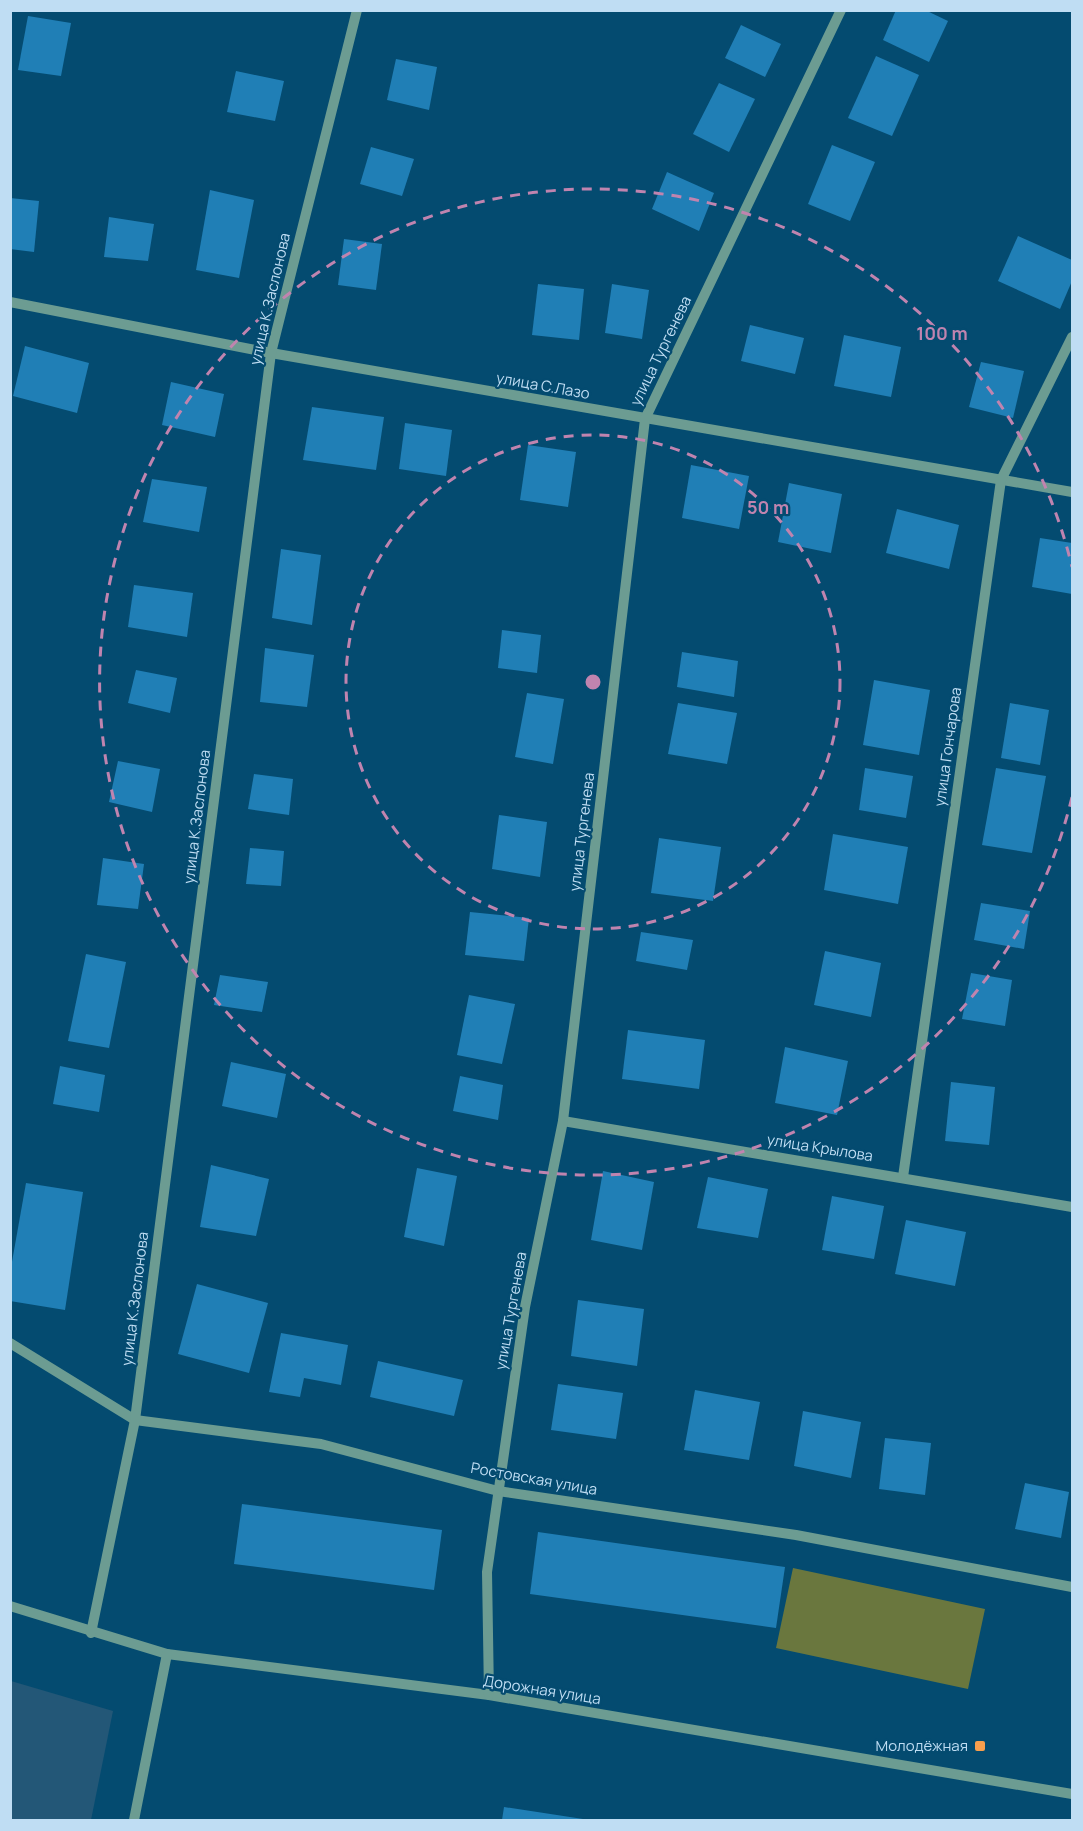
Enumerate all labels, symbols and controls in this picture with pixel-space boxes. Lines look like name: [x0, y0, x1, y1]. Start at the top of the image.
street label: улица К.Заслонова: [244, 231, 295, 367]
street label: улица Тургенева: [625, 292, 696, 409]
text: 100 m: [916, 321, 968, 345]
street label: улица С.Лазо: [495, 367, 592, 404]
text: 50 m: [747, 495, 789, 519]
centre of rings: [583, 672, 603, 692]
street label: улица Гончарова: [929, 686, 966, 808]
street label: улица К.Заслонова: [178, 749, 215, 885]
street label: улица Тургенева: [564, 771, 599, 893]
street label: улица Крылова: [766, 1129, 875, 1166]
street label: улица К.Заслонова: [116, 1231, 153, 1367]
street label: улица Тургенева: [490, 1250, 531, 1372]
street label: Ростовская улица: [469, 1457, 599, 1500]
street label: Дорожная улица: [482, 1670, 602, 1709]
place label: Молодёжная: [876, 1735, 968, 1756]
marker: Молодёжная: [973, 1739, 987, 1753]

